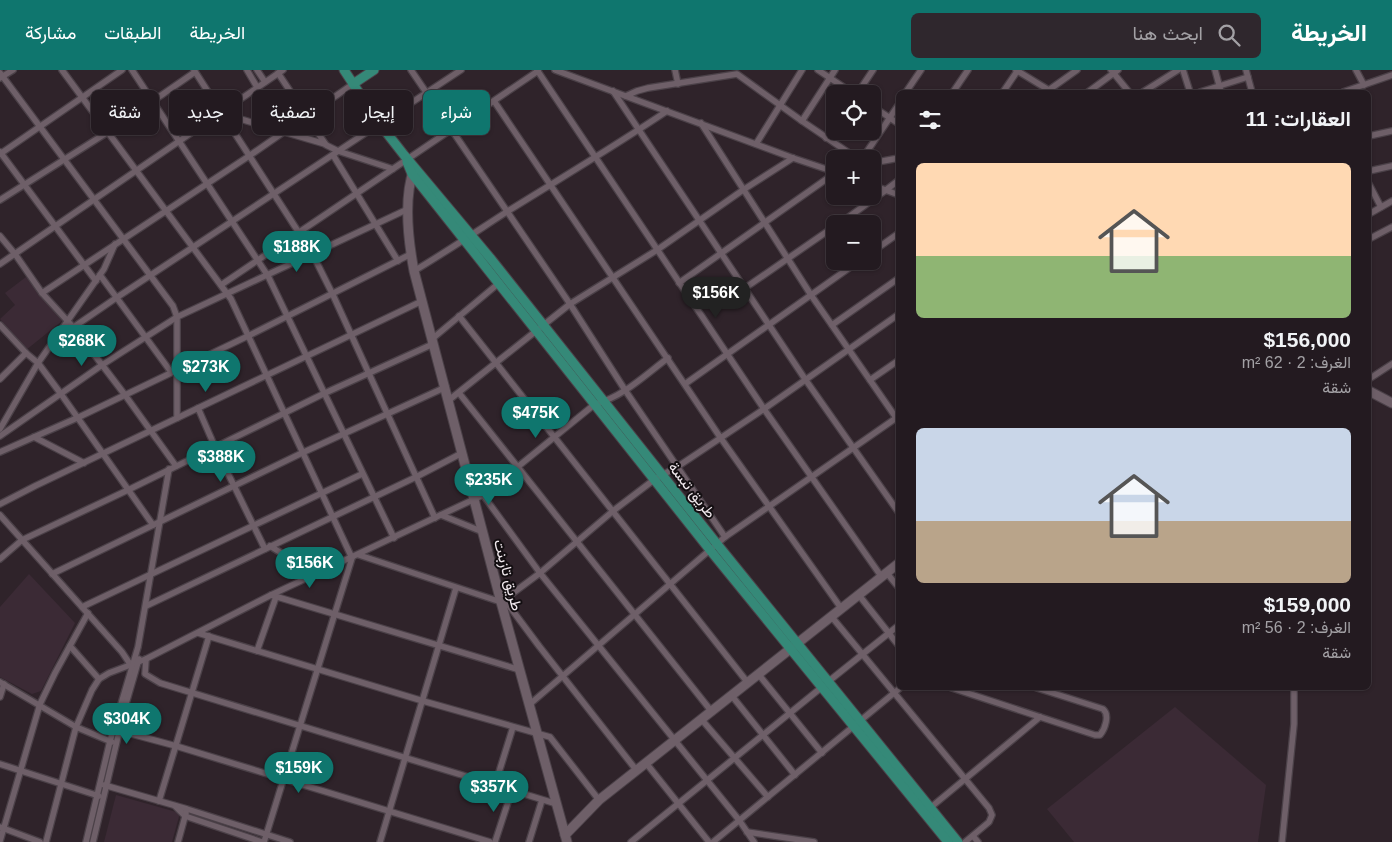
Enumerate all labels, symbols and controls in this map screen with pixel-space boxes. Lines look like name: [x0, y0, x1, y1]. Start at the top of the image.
search box: [911, 13, 1261, 58]
text: الخريطة: [1291, 19, 1367, 46]
icon: search: [1215, 21, 1243, 49]
text: مشاركة: [25, 23, 76, 43]
text: الطبقات: [104, 23, 161, 43]
text: الخريطة: [189, 23, 245, 43]
text: ابحث هنا: [1133, 23, 1203, 44]
map controls: [826, 85, 881, 270]
button: locate: [826, 85, 881, 140]
chip: شقة: [91, 90, 159, 135]
chip: جديد: [169, 90, 242, 135]
chip: تصفية: [252, 90, 334, 135]
chip: إيجار: [344, 90, 413, 135]
chip: شراء: [423, 90, 490, 135]
icon: filters: [916, 106, 944, 134]
text: العقارات: 11: [1246, 107, 1351, 130]
button: +: [826, 150, 881, 205]
icon: home: [1089, 196, 1179, 286]
button: −: [826, 215, 881, 270]
pin: $188K: [262, 230, 332, 273]
text: $188K: [273, 238, 321, 255]
pin: $156K: [681, 276, 751, 319]
text: $156K: [692, 284, 740, 301]
pin: $268K: [47, 324, 117, 367]
text: $156,000: [1263, 328, 1351, 351]
text: $268K: [58, 332, 106, 349]
pin: $273K: [171, 350, 241, 393]
text: الغرف: 2 · 62 m²: [1242, 354, 1351, 371]
text: $273K: [182, 358, 230, 375]
text: شقة: [1322, 379, 1351, 396]
pin: $475K: [501, 396, 571, 439]
text: $475K: [512, 404, 560, 421]
pin: $388K: [186, 440, 256, 483]
text: $388K: [197, 448, 245, 465]
street label: طريق تبسة: [664, 458, 720, 522]
icon: home: [1089, 461, 1179, 551]
pin: $235K: [454, 464, 524, 506]
text: $235K: [465, 471, 513, 488]
street label: طريق تازبنت: [489, 537, 526, 613]
pin: $156K: [275, 546, 345, 589]
text: $156K: [286, 554, 334, 571]
text: $159,000: [1263, 593, 1351, 616]
text: الغرف: 2 · 56 m²: [1242, 619, 1351, 636]
text: شقة: [1322, 644, 1351, 661]
pin: $304K: [92, 702, 162, 745]
text: $304K: [103, 710, 151, 727]
pin: $159K: [264, 752, 334, 794]
text: $159K: [275, 759, 323, 776]
pin: $357K: [459, 770, 529, 813]
text: $357K: [470, 778, 518, 795]

